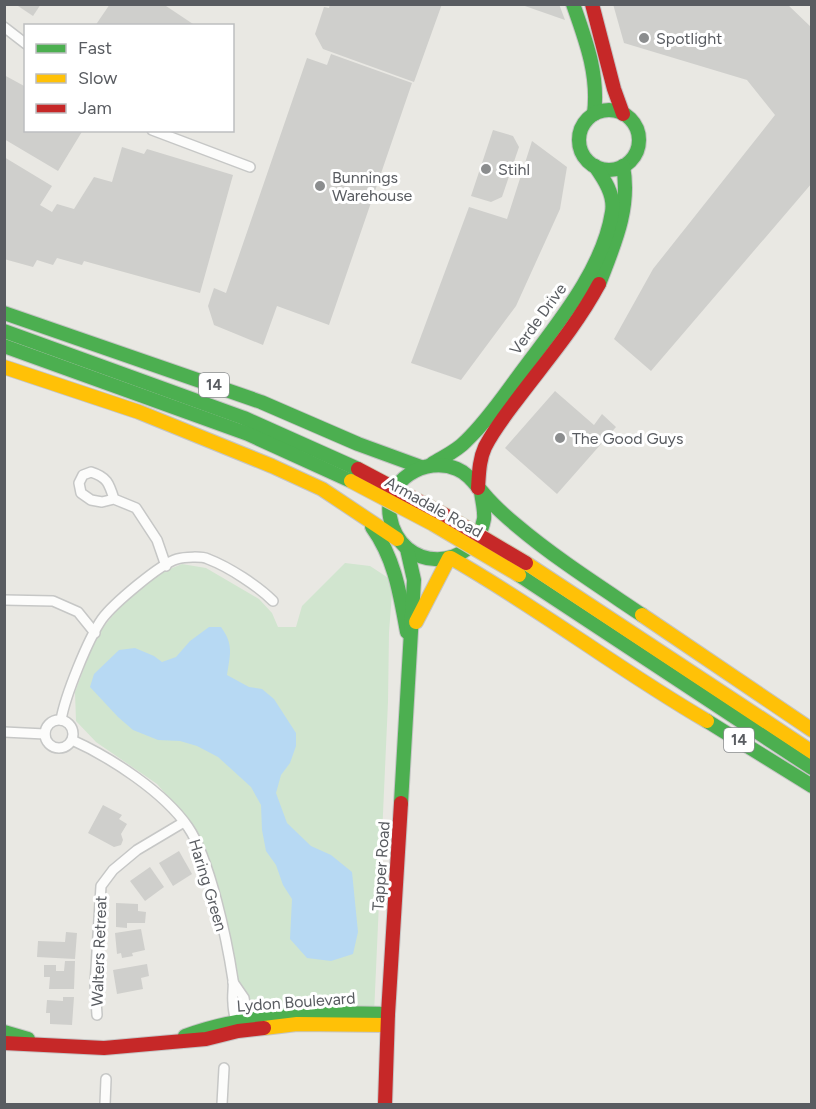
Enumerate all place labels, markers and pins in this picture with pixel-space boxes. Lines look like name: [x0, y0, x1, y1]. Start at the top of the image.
place label: Spotlight: [656, 29, 722, 48]
marker: Spotlight: [637, 31, 651, 45]
place label: Stihl: [498, 160, 530, 179]
marker: Stihl: [479, 162, 493, 176]
place label: Bunnings Warehouse: [332, 168, 413, 205]
marker: Bunnings Warehouse: [313, 179, 327, 193]
place label: The Good Guys: [572, 429, 683, 448]
marker: The Good Guys: [553, 431, 567, 445]

